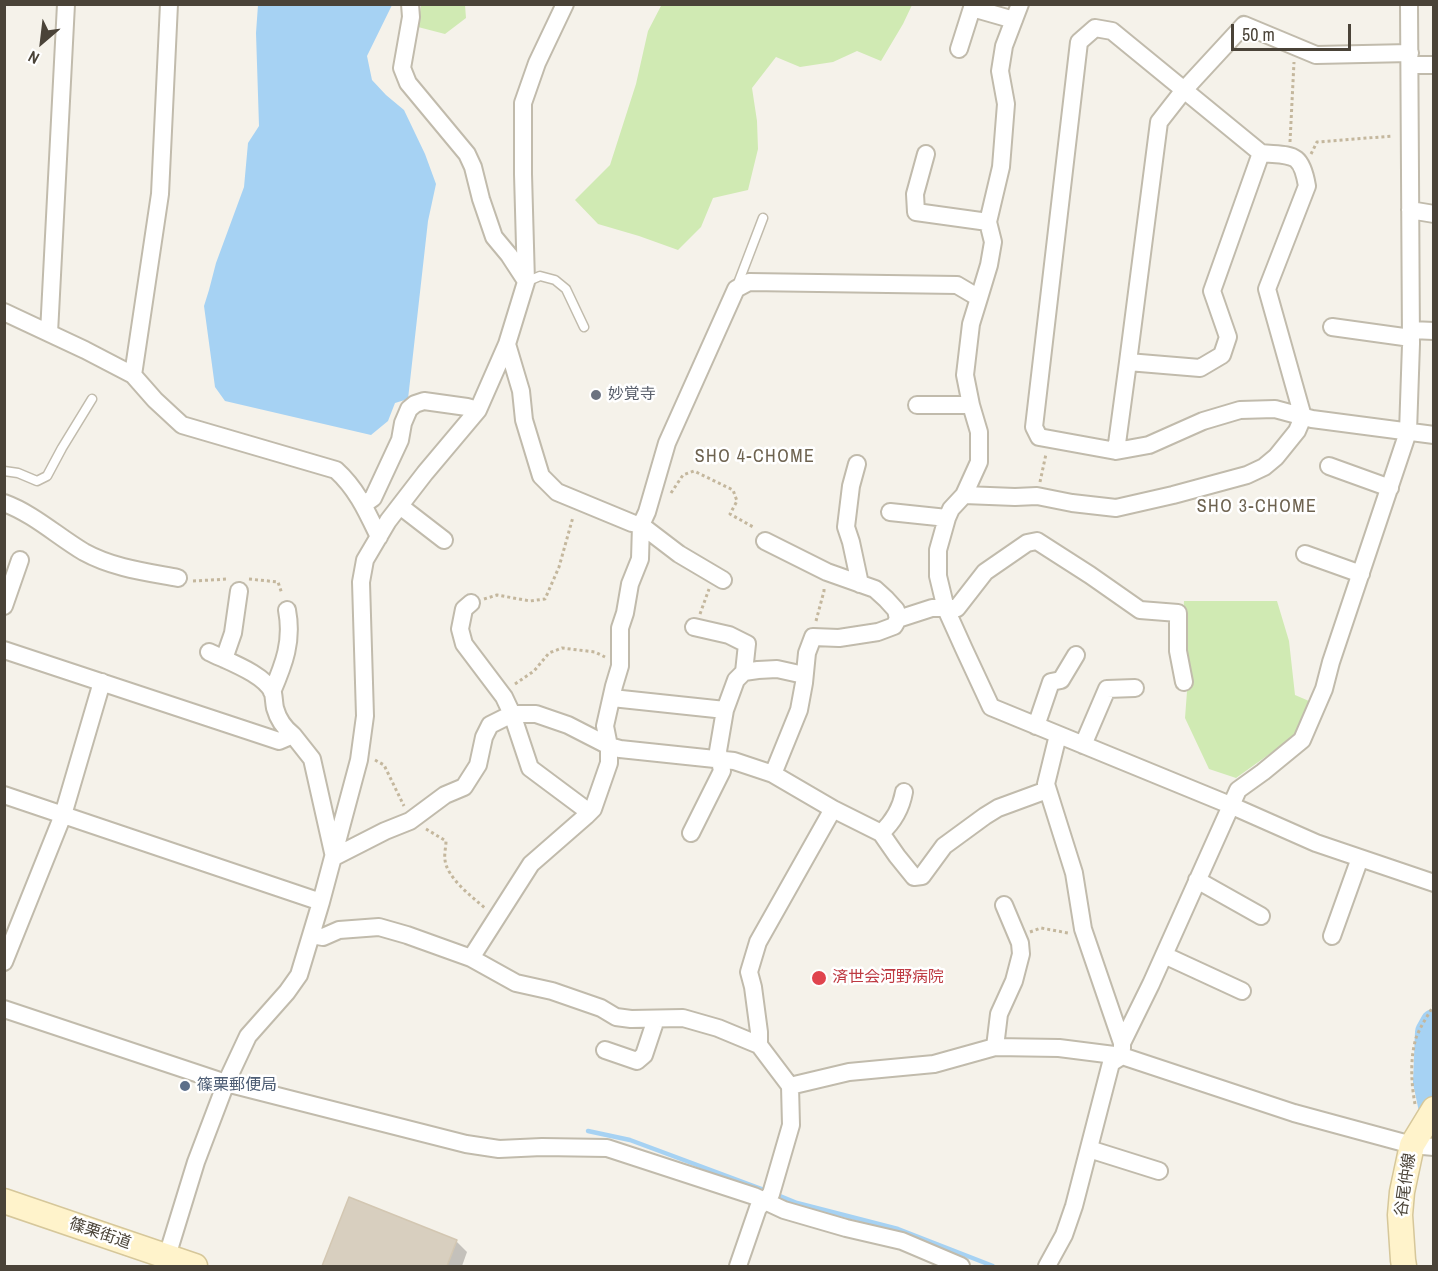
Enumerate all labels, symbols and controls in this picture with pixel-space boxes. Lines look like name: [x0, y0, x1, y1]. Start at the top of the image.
north arrow: [12, 12, 72, 72]
scale bar: [1234, 12, 1354, 50]
text: 50 m: [1242, 22, 1275, 47]
text: N: [24, 46, 43, 70]
place label: 妙覚寺: [608, 385, 656, 405]
marker: 妙覚寺: [589, 388, 603, 402]
district label: SHO 4-CHOME: [695, 446, 815, 468]
district label: SHO 3-CHOME: [1197, 496, 1317, 518]
place label: 済世会河野病院: [832, 968, 944, 988]
marker: 済世会河野病院: [810, 969, 828, 987]
place label: 篠栗郵便局: [197, 1076, 277, 1096]
marker: 篠栗郵便局: [178, 1079, 192, 1093]
street label: 谷尾仲線: [1392, 1152, 1420, 1218]
street label: 篠栗街道: [67, 1215, 133, 1253]

